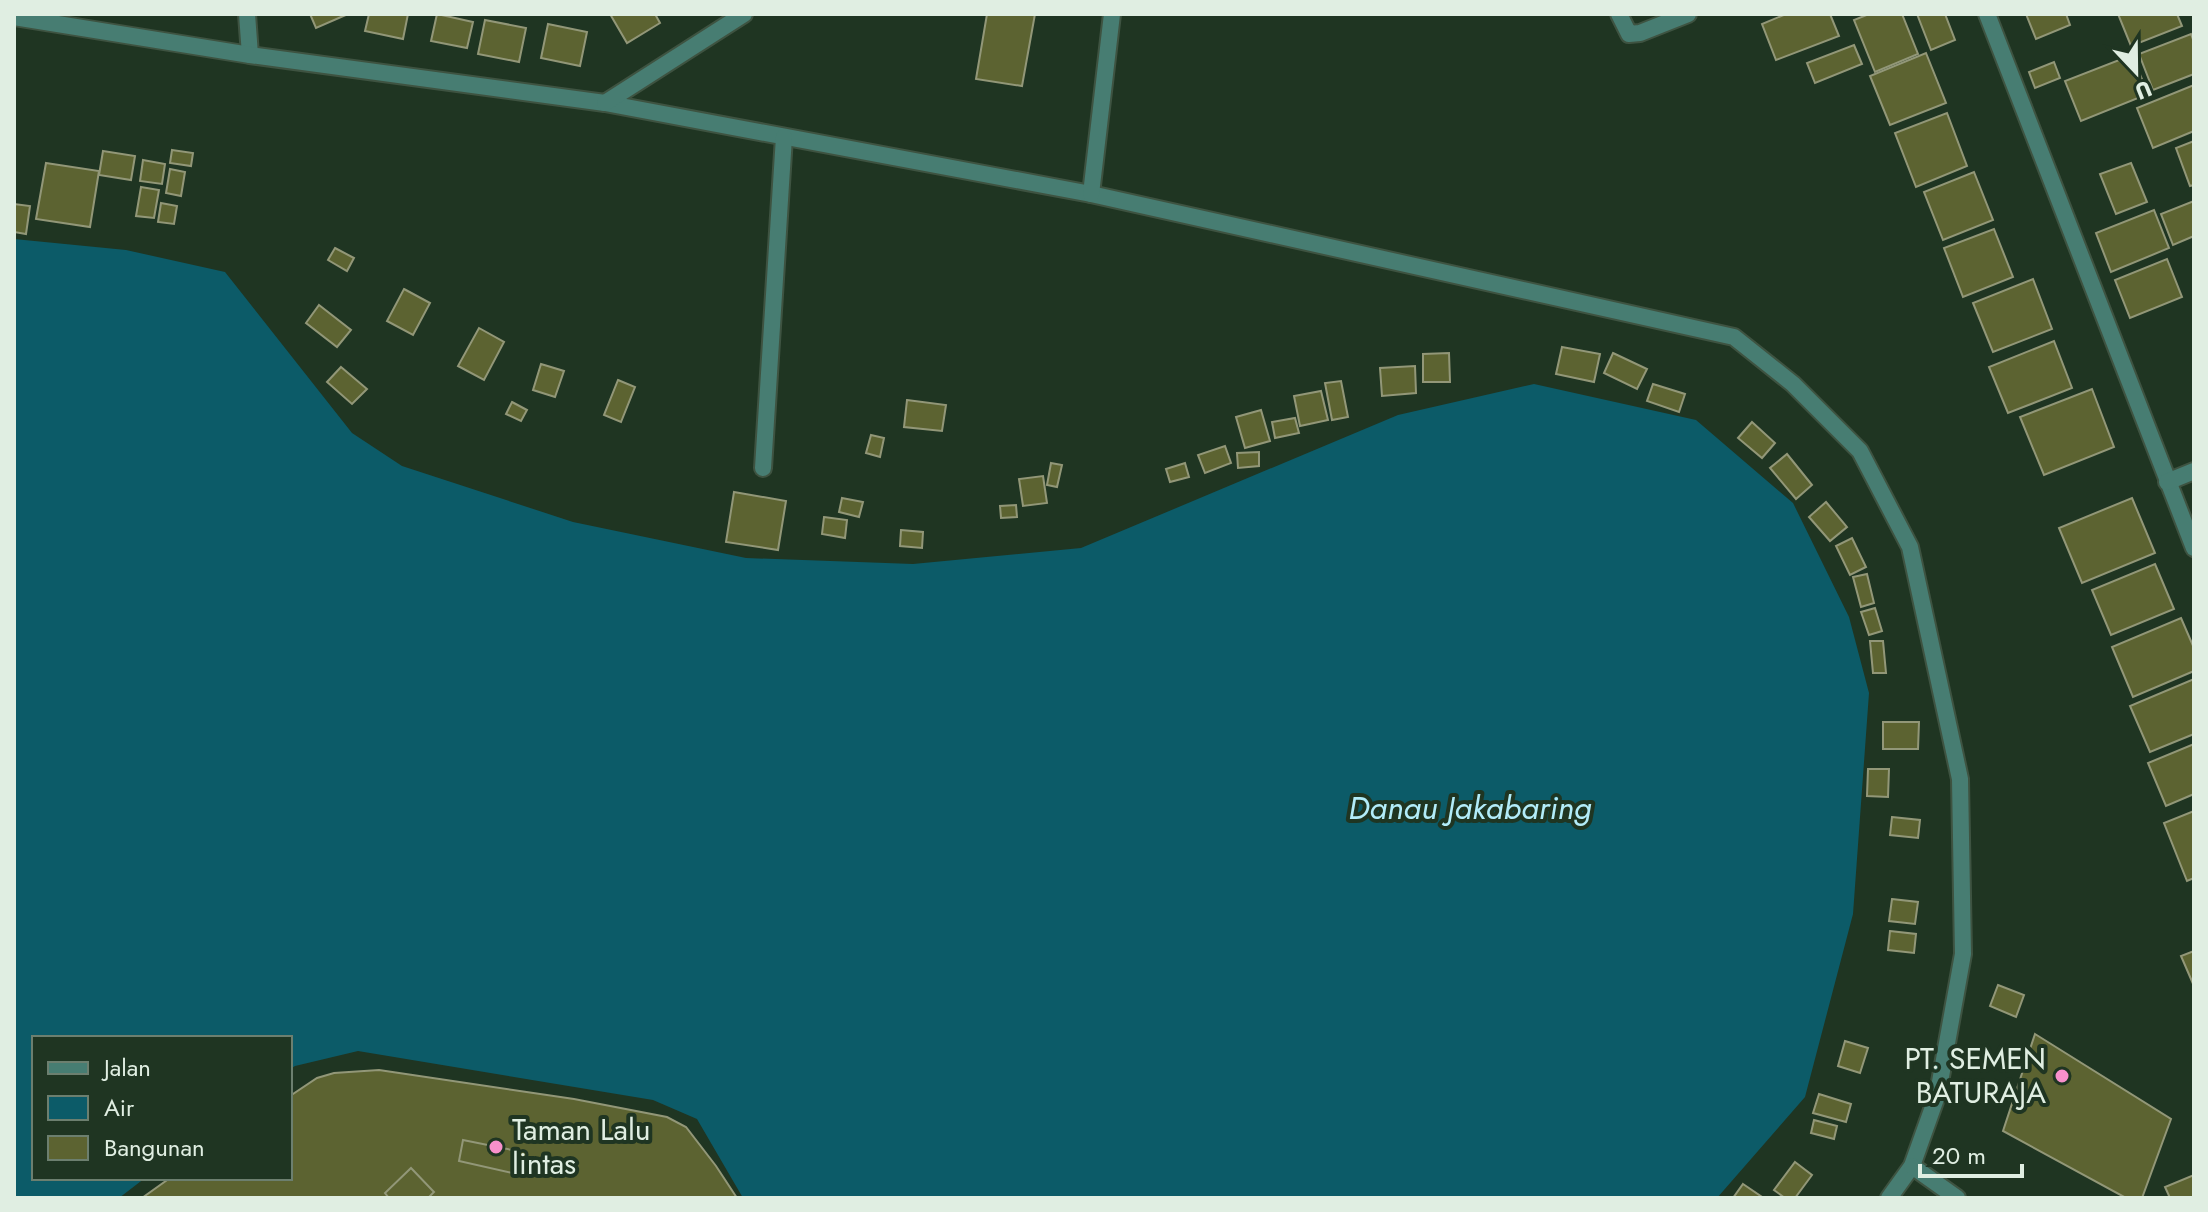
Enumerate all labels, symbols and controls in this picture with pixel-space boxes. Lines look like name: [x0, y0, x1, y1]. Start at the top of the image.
north arrow: [2096, 32, 2176, 112]
text: U: [2130, 73, 2157, 108]
water label: Danau Jakabaring: [1348, 785, 1592, 831]
legend: [32, 1036, 292, 1180]
place label: PT. SEMEN BATURAJA: [1905, 1037, 2046, 1114]
text: Jalan: [101, 1050, 151, 1085]
marker: PT. SEMEN BATURAJA: [2053, 1067, 2071, 1085]
text: Air: [104, 1090, 135, 1125]
place label: Taman Lalu lintas: [512, 1108, 651, 1185]
scale bar: [1920, 1128, 2022, 1178]
text: Bangunan: [104, 1130, 205, 1165]
marker: Taman Lalu lintas: [487, 1138, 505, 1156]
text: 20 m: [1932, 1138, 1986, 1173]

